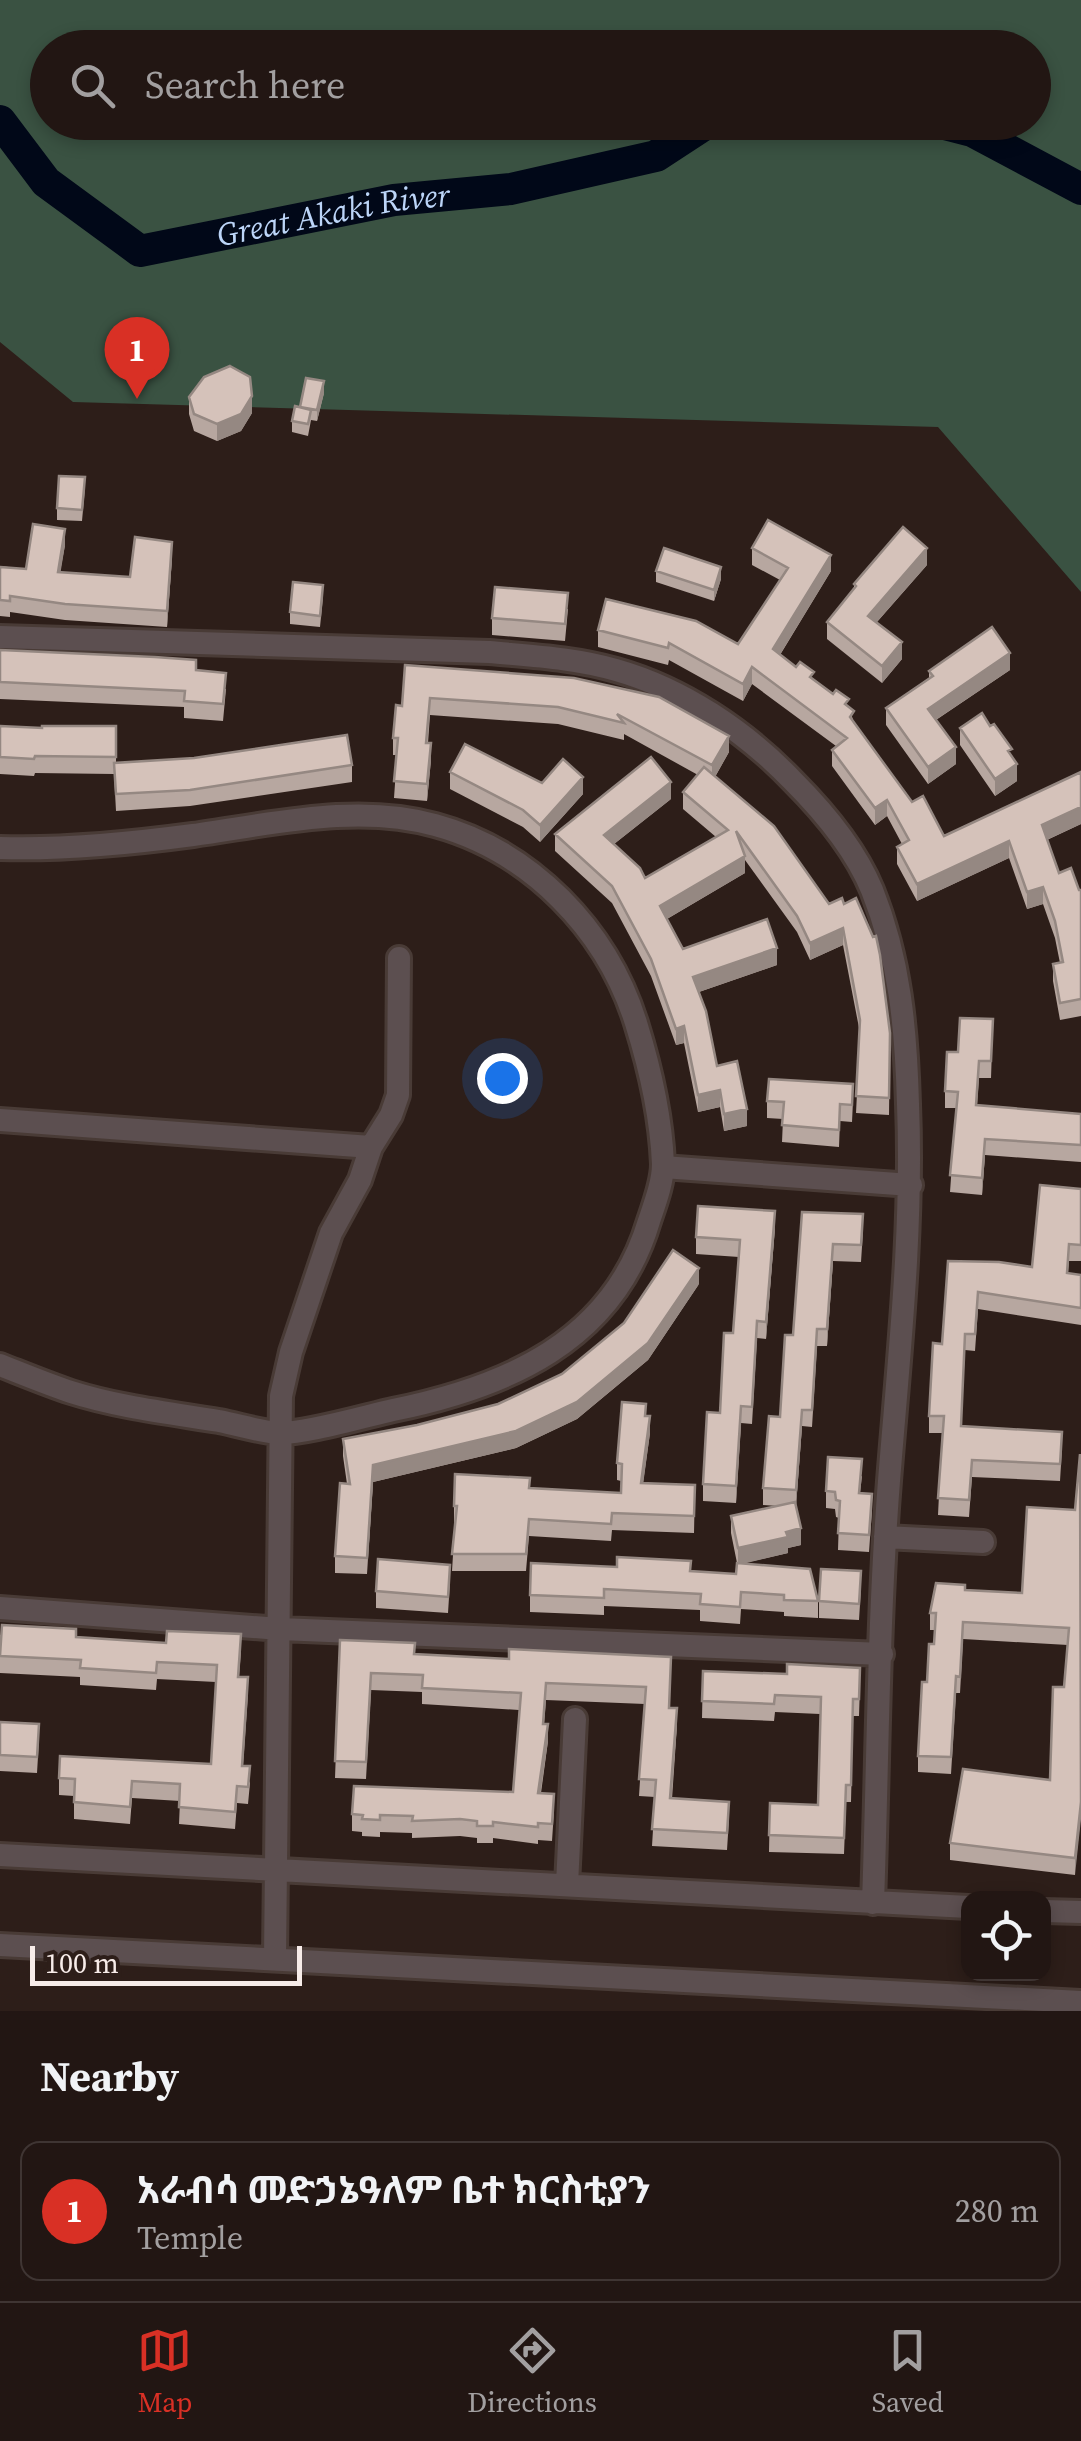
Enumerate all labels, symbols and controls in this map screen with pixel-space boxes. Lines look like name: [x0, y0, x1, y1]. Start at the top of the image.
search box: [30, 30, 1051, 140]
icon: search: [65, 58, 120, 113]
text: Search here: [145, 59, 345, 111]
water label: Great Akaki River: [213, 173, 453, 257]
pin: 1: [104, 316, 170, 399]
your location: [477, 1053, 528, 1104]
map controls: [961, 1891, 1051, 1981]
button: locate: [961, 1891, 1051, 1981]
scale bar: [30, 1941, 302, 1986]
text: 100 m: [45, 1944, 119, 1982]
text: Nearby: [40, 2047, 179, 2105]
text: አራብሳ መድኃኔዓለም ቤተ ክርስቲያን: [137, 2164, 651, 2216]
text: 1: [66, 2189, 83, 2233]
text: 280 m: [955, 2189, 1039, 2233]
text: Temple: [137, 2216, 243, 2260]
tab: Map: [137, 2323, 192, 2421]
tab: Directions: [467, 2323, 597, 2421]
tab: Saved: [872, 2323, 944, 2421]

